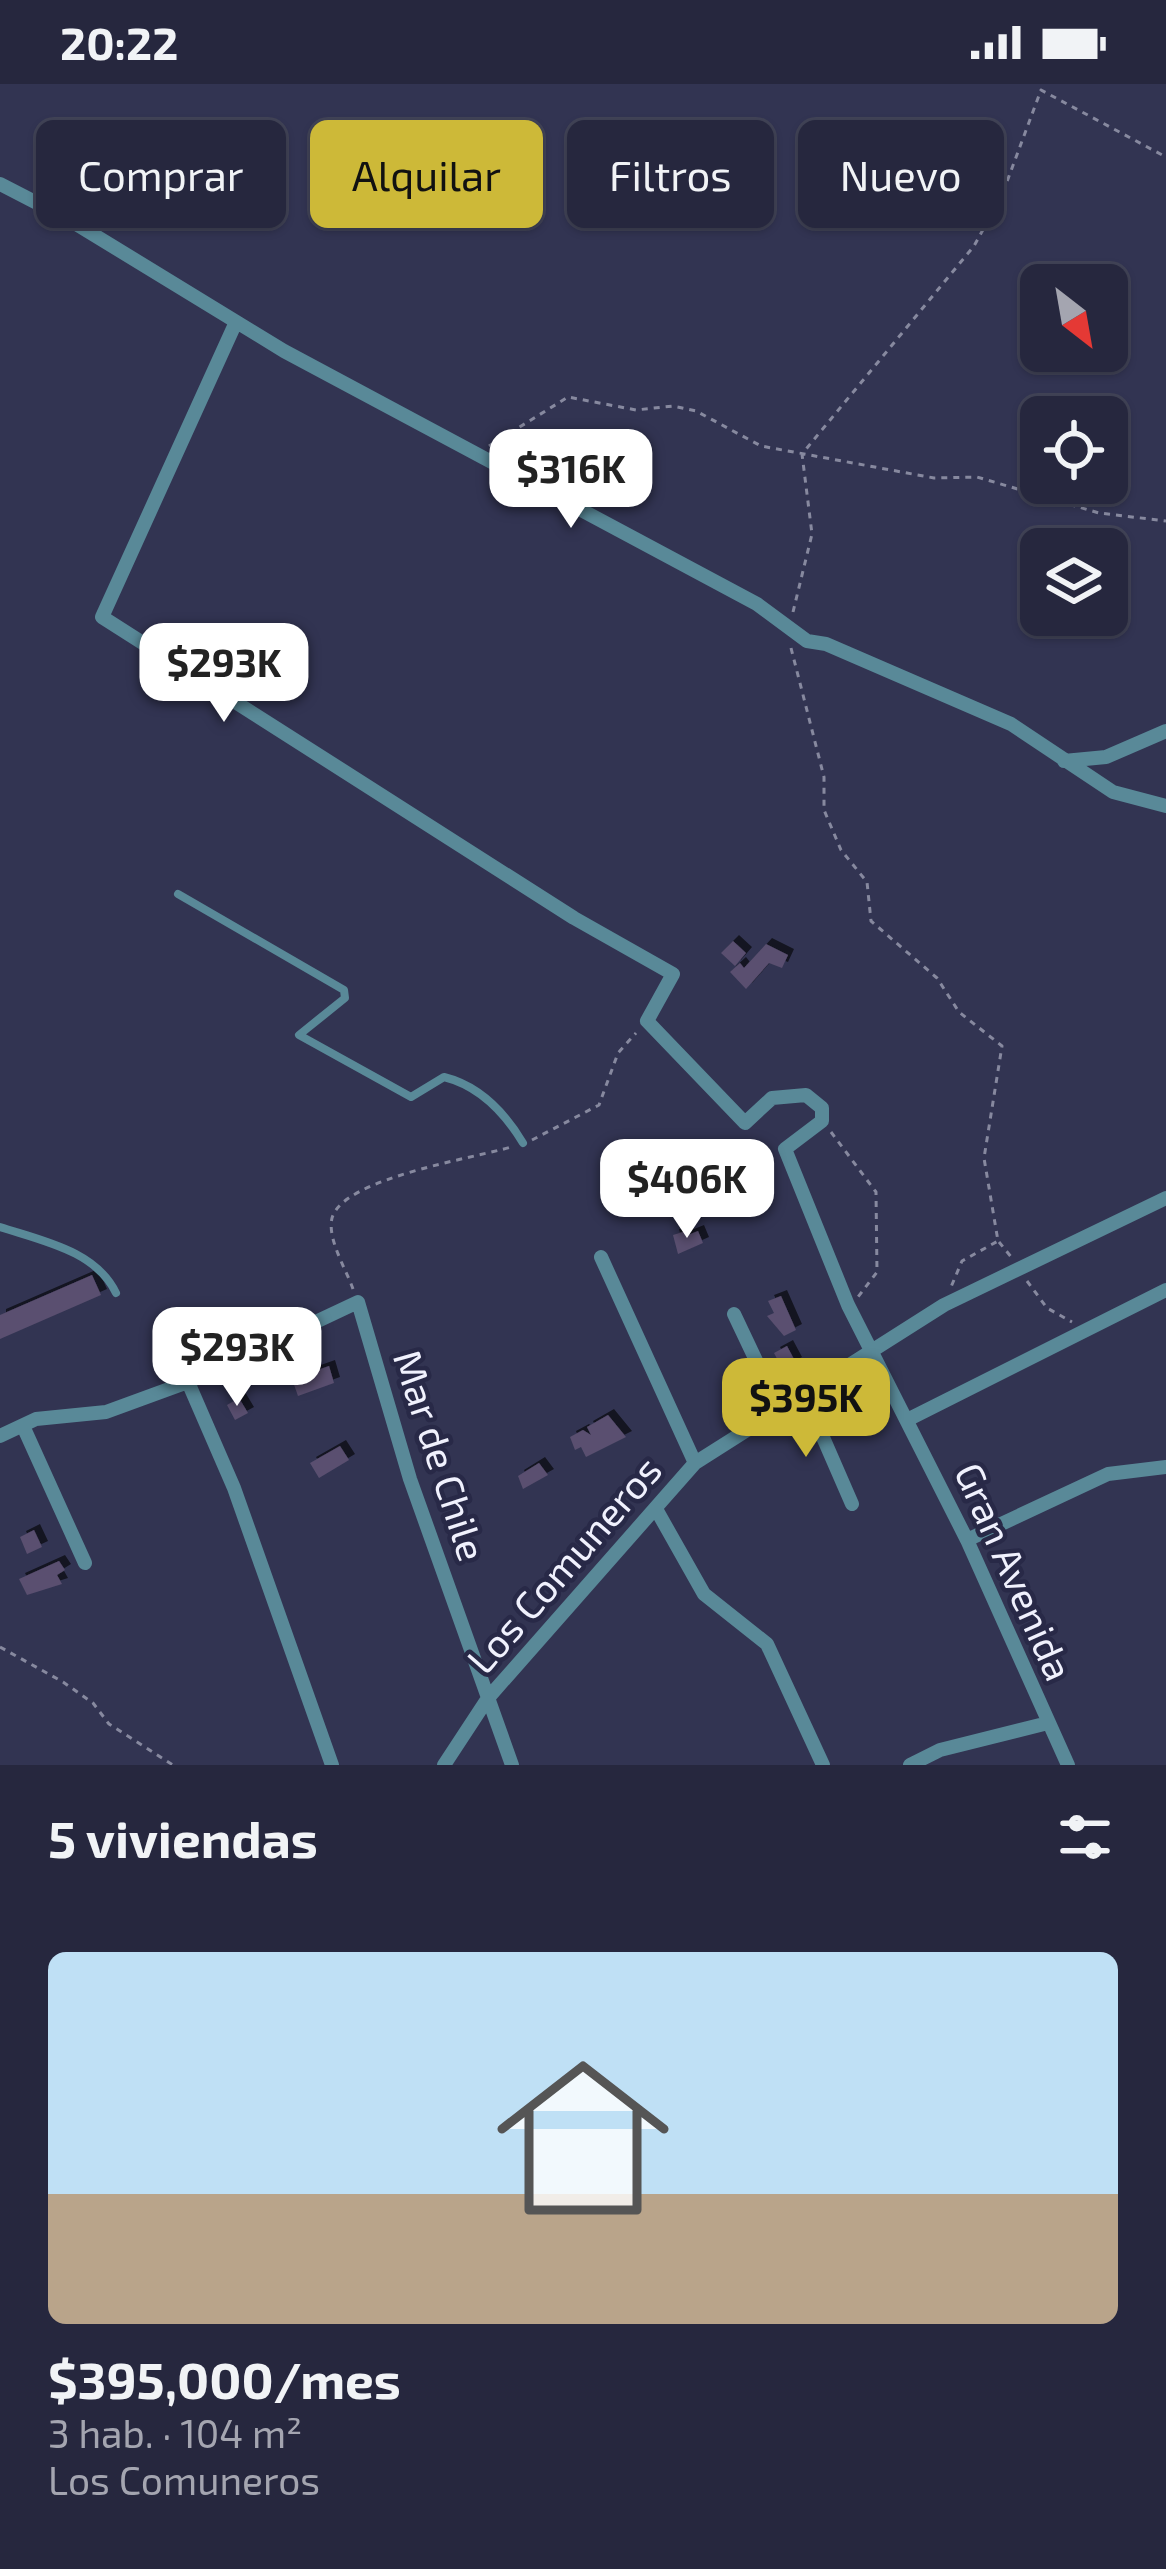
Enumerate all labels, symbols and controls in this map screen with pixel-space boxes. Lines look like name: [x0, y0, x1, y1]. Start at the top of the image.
text: 20:22: [60, 15, 178, 69]
chip: Comprar: [36, 120, 286, 228]
chip: Alquilar: [310, 120, 543, 228]
chip: Filtros: [567, 120, 774, 228]
chip: Nuevo: [798, 120, 1004, 228]
north arrow: [1020, 264, 1128, 372]
map controls: [1020, 264, 1128, 636]
button: locate: [1020, 396, 1128, 504]
pin: $316K: [487, 429, 655, 531]
text: $316K: [516, 444, 626, 491]
button: layers: [1020, 528, 1128, 636]
pin: $293K: [140, 623, 308, 725]
text: $293K: [166, 638, 282, 685]
pin: $406K: [603, 1139, 771, 1241]
text: $406K: [627, 1154, 747, 1201]
pin: $293K: [153, 1307, 321, 1409]
text: $293K: [179, 1322, 295, 1369]
street label: Mar de Chile: [385, 1344, 497, 1566]
pin: $395K: [722, 1358, 890, 1460]
text: $395K: [749, 1373, 863, 1420]
street label: Los Comuneros: [456, 1446, 670, 1682]
street label: Gran Avenida: [946, 1455, 1084, 1687]
icon: filters: [1052, 1804, 1118, 1870]
text: 5 viviendas: [48, 1807, 318, 1868]
icon: home: [475, 2030, 691, 2246]
text: $395,000/mes: [48, 2348, 401, 2409]
text: 3 hab. · 104 m²: [48, 2409, 302, 2456]
text: Los Comuneros: [48, 2456, 320, 2503]

